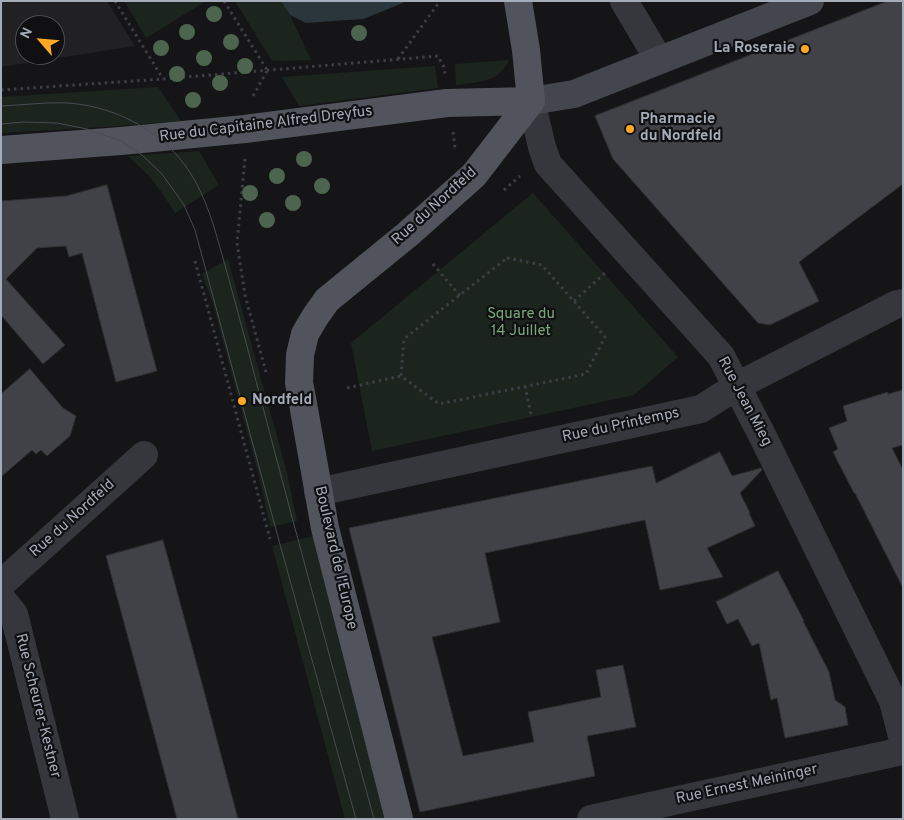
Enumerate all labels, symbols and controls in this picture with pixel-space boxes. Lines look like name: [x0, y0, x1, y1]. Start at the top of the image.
north arrow: [15, 15, 65, 65]
text: N: [17, 25, 37, 42]
place label: La Roseraie: [713, 40, 795, 58]
marker: La Roseraie: [799, 43, 811, 55]
street label: Rue du Capitaine Alfred Dreyfus: [159, 103, 373, 147]
place label: Pharmacie du Nordfeld: [640, 111, 721, 146]
marker: Pharmacie du Nordfeld: [624, 123, 636, 135]
street label: Rue du Nordfeld: [389, 164, 481, 250]
park label: Square du 14 Juillet: [487, 306, 555, 341]
street label: Rue Jean Mieg: [713, 354, 775, 450]
place label: Nordfeld: [252, 392, 312, 410]
marker: Nordfeld: [236, 395, 248, 407]
street label: Rue du Printemps: [561, 405, 681, 447]
street label: Rue du Nordfeld: [27, 476, 119, 562]
street label: Boulevard de l'Europe: [310, 485, 360, 631]
street label: Rue Scheurer-Kestner: [10, 632, 64, 780]
street label: Rue Ernest Meininger: [675, 761, 819, 809]

